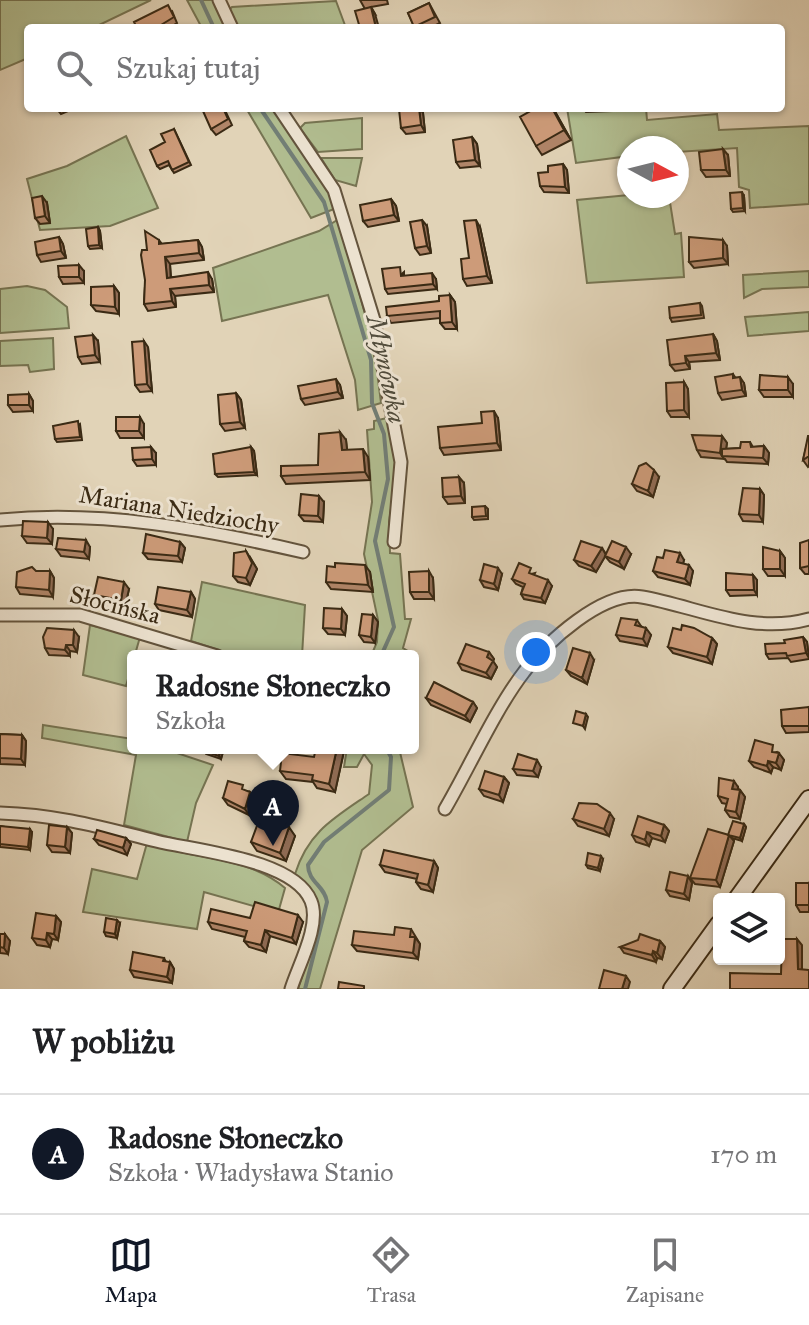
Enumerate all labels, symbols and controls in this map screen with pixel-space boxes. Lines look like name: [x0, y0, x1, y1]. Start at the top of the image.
search box: [24, 24, 785, 112]
icon: search: [52, 46, 96, 90]
text: Szukaj tutaj: [116, 50, 261, 86]
north arrow: [617, 136, 689, 208]
water label: Młynówka: [359, 309, 414, 426]
street label: Mariana Niedziochy: [77, 479, 282, 541]
street label: Słocińska: [67, 579, 164, 631]
your location: [516, 632, 556, 672]
popup: [127, 650, 419, 754]
text: Radosne Słoneczko: [155, 668, 391, 704]
text: Szkoła: [155, 704, 225, 736]
pin: A: [247, 780, 299, 846]
map controls: [713, 893, 785, 965]
button: layers: [713, 893, 785, 965]
text: W pobliżu: [32, 1021, 175, 1062]
text: Radosne Słoneczko: [108, 1120, 343, 1156]
text: A: [49, 1138, 67, 1170]
text: 170 m: [710, 1138, 777, 1170]
text: Szkoła · Władysława Stanio: [108, 1156, 394, 1188]
tab: Mapa: [105, 1233, 157, 1308]
tab: Trasa: [367, 1233, 416, 1308]
tab: Zapisane: [626, 1233, 704, 1308]

